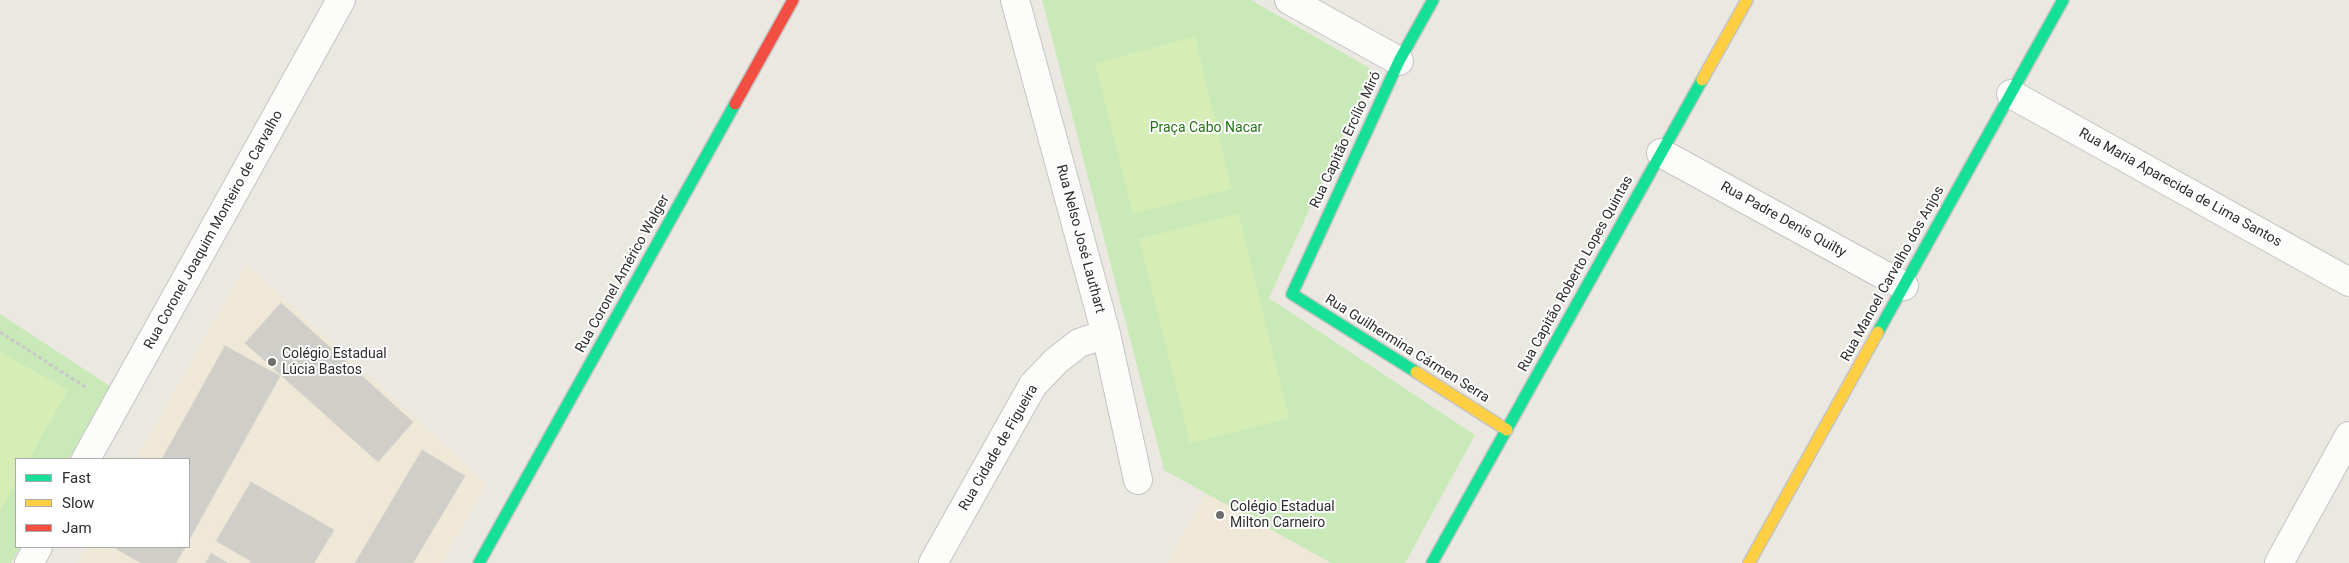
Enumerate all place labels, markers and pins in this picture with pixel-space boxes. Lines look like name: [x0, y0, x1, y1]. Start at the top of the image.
place label: Colégio Estadual Lúcia Bastos: [282, 346, 387, 378]
marker: Colégio Estadual Lúcia Bastos: [266, 356, 278, 368]
place label: Colégio Estadual Milton Carneiro: [1230, 499, 1335, 532]
marker: Colégio Estadual Milton Carneiro: [1214, 509, 1226, 521]

